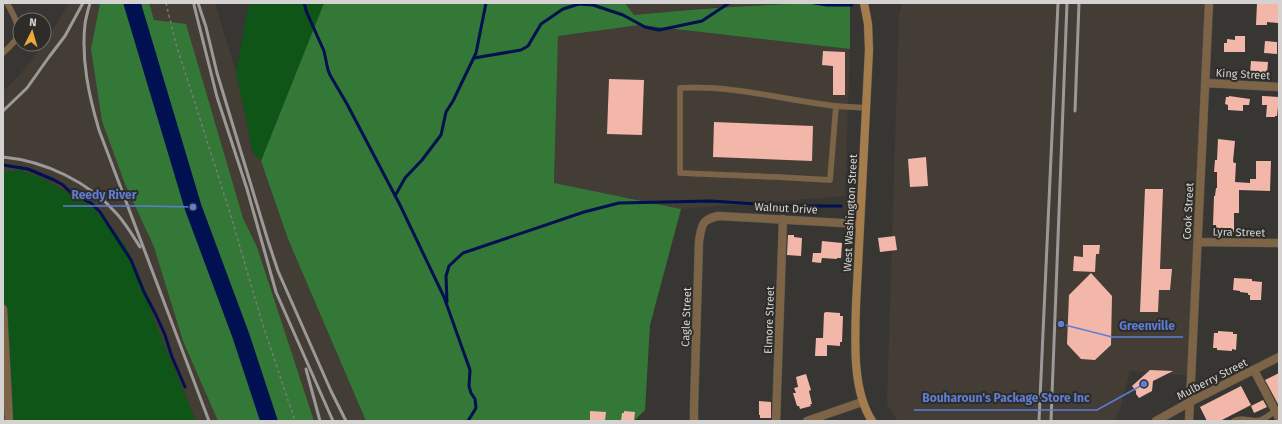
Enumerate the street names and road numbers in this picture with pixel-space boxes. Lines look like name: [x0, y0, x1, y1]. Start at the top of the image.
street label: King Street: [1215, 67, 1271, 82]
street label: West Washington Street: [841, 154, 860, 272]
street label: Cook Street: [1181, 182, 1196, 240]
street label: Walnut Drive: [754, 200, 818, 217]
street label: Lyra Street: [1213, 226, 1265, 239]
street label: Elmore Street: [762, 286, 777, 354]
street label: Cagle Street: [679, 287, 694, 347]
street label: Mulberry Street: [1175, 356, 1250, 403]

